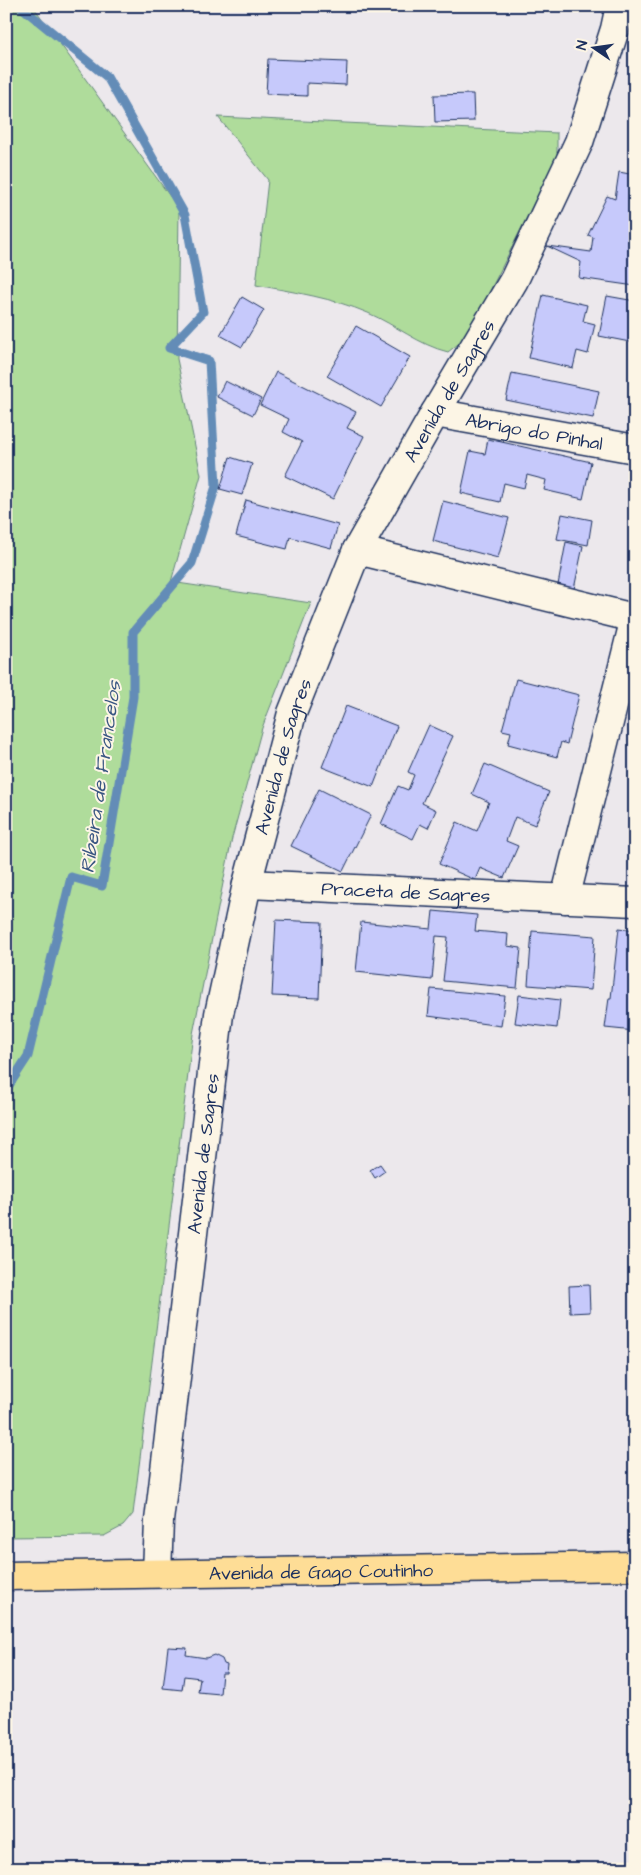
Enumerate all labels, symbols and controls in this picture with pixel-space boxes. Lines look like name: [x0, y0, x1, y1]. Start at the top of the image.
north arrow: [568, 22, 618, 72]
text: N: [572, 39, 593, 52]
street label: Avenida de Sagres: [398, 315, 503, 468]
street label: Abrigo do Pinhal: [463, 407, 605, 458]
street label: Avenida de Sagres: [249, 675, 319, 838]
water label: Ribeira de Francelos: [74, 678, 128, 875]
street label: Praceta de Sagres: [321, 875, 491, 910]
street label: Avenida de Sagres: [181, 1072, 227, 1235]
street label: Avenida de Gago Coutinho: [209, 1557, 434, 1588]

